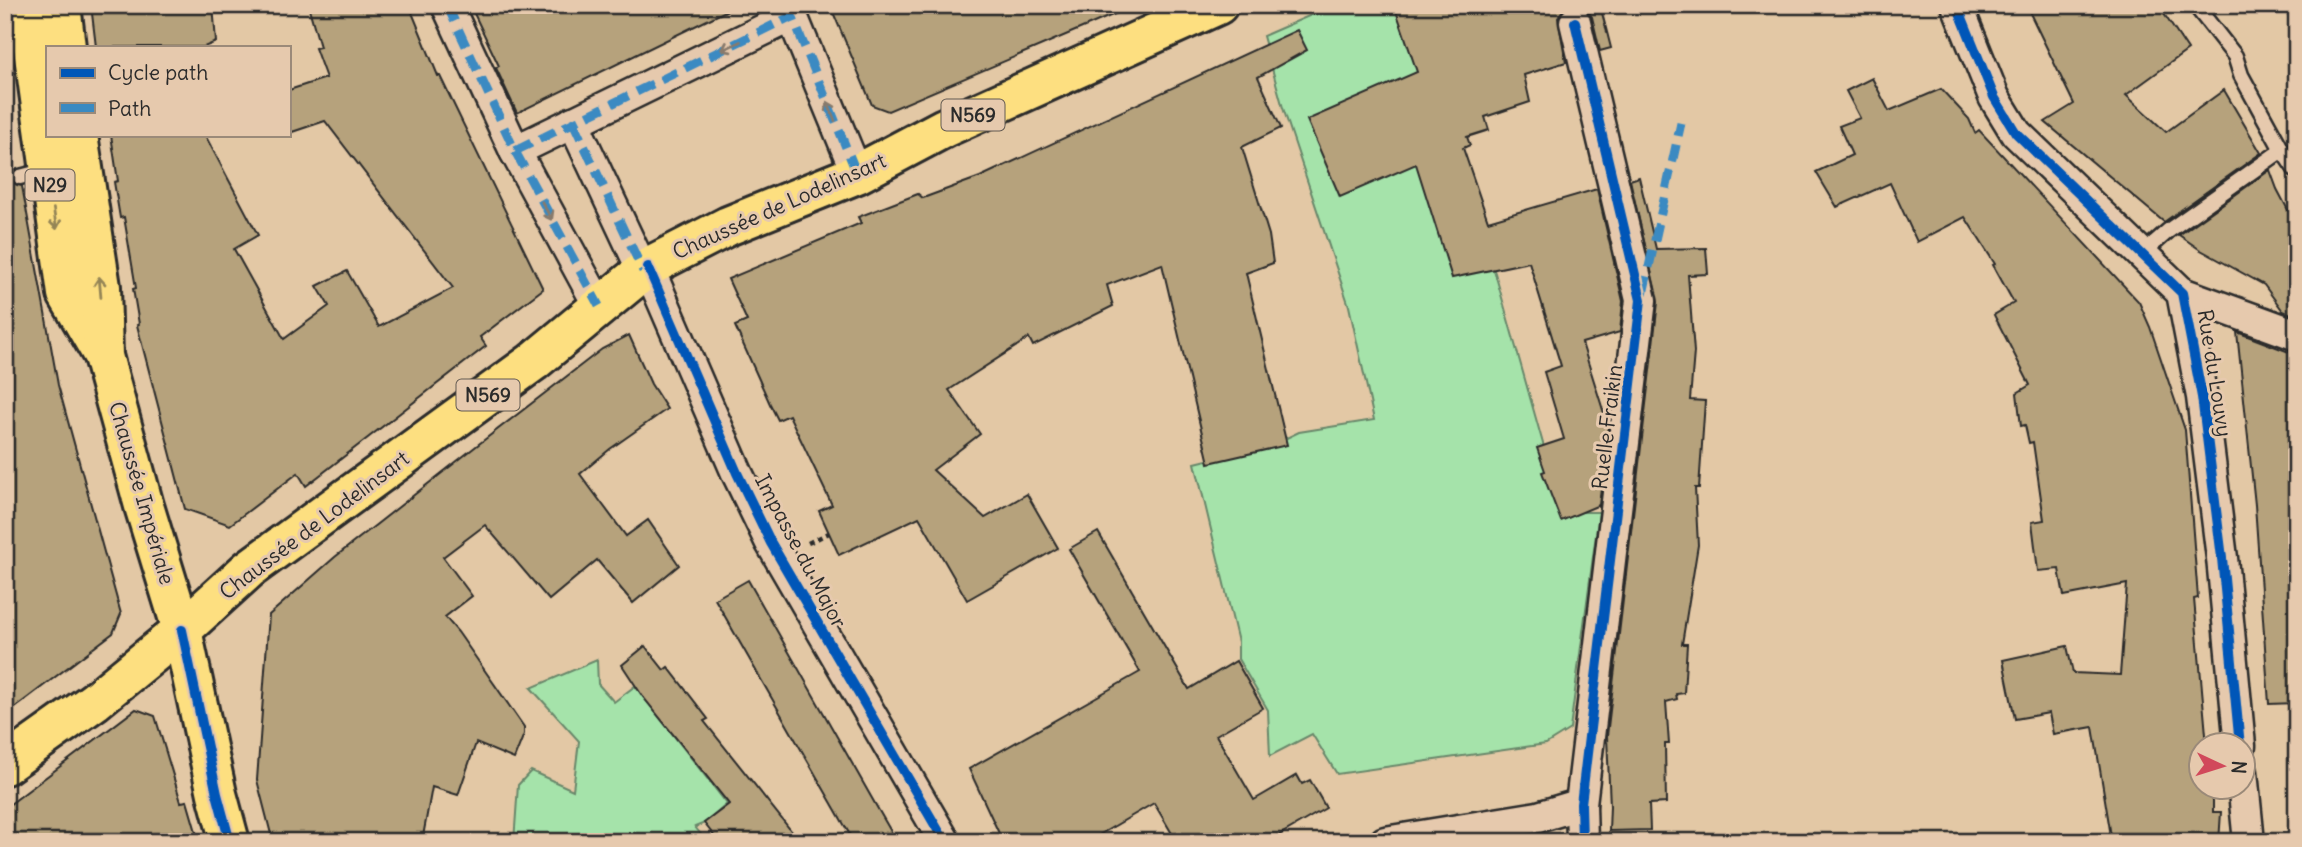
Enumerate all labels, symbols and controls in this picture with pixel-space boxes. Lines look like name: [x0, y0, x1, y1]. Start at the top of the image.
one-way arrow: [721, 40, 742, 53]
legend: [46, 46, 290, 136]
text: Cycle path: [108, 59, 208, 86]
text: Path: [108, 95, 151, 122]
road number: N569: [942, 99, 1004, 130]
one-way arrow: [824, 100, 837, 122]
street label: Chaussée de Lodelinsart: [668, 147, 890, 265]
road number: N29: [26, 169, 74, 200]
one-way arrow: [541, 200, 554, 221]
one-way arrow: [49, 207, 62, 229]
one-way arrow: [93, 277, 106, 299]
street label: Rue du Louvy: [2192, 307, 2238, 439]
street label: Ruelle Fraikin: [1586, 363, 1628, 491]
road number: N569: [456, 380, 520, 410]
street label: Chaussée Impériale: [103, 399, 181, 587]
street label: Chaussée de Lodelinsart: [214, 445, 414, 605]
street label: Impasse du Major: [749, 469, 853, 633]
north arrow: [2186, 732, 2256, 802]
text: N: [2227, 760, 2251, 775]

